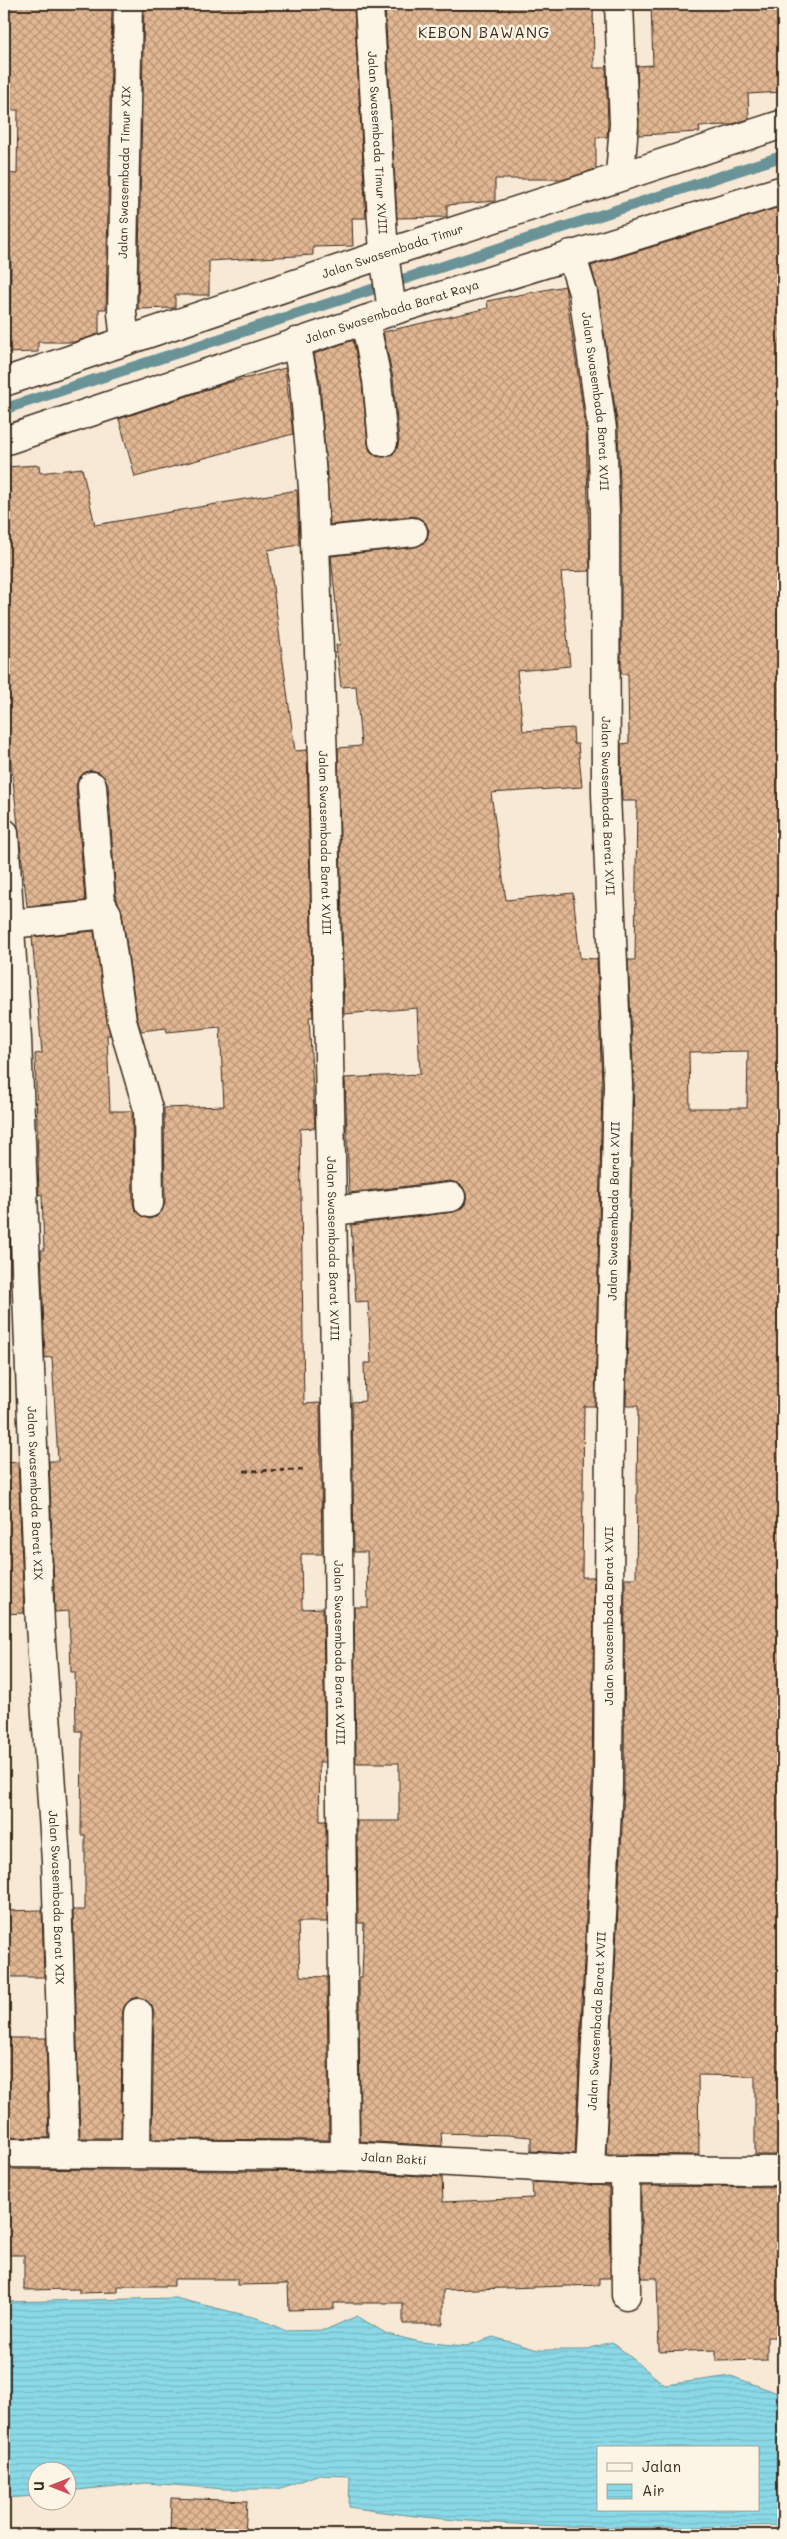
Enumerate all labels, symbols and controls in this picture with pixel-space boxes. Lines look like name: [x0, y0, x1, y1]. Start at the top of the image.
district label: KEBON BAWANG: [418, 22, 550, 42]
street label: Jalan Swasembada Timur XVIII: [365, 51, 392, 235]
street label: Jalan Swasembada Timur XIX: [114, 85, 133, 259]
street label: Jalan Swasembada Timur: [319, 220, 465, 281]
street label: Jalan Swasembada Barat Raya: [303, 276, 481, 347]
street label: Jalan Swasembada Barat XVII: [579, 311, 613, 491]
street label: Jalan Swasembada Barat XVII: [599, 716, 619, 896]
street label: Jalan Swasembada Barat XVIII: [316, 750, 336, 935]
street label: Jalan Swasembada Barat XVII: [603, 1121, 623, 1301]
street label: Jalan Swasembada Barat XVIII: [324, 1156, 344, 1341]
street label: Jalan Swasembada Barat XIX: [24, 1406, 47, 1581]
street label: Jalan Swasembada Barat XVII: [600, 1526, 616, 1706]
street label: Jalan Swasembada Barat XVIII: [331, 1560, 349, 1745]
street label: Jalan Swasembada Barat XIX: [46, 1810, 69, 1985]
street label: Jalan Swasembada Barat XVII: [583, 1931, 609, 2111]
street label: Jalan Bakti: [361, 2148, 427, 2168]
legend: [597, 2446, 760, 2512]
text: Jalan: [642, 2456, 681, 2476]
north arrow: [28, 2462, 78, 2512]
text: Air: [642, 2480, 665, 2500]
text: U: [29, 2481, 48, 2491]

